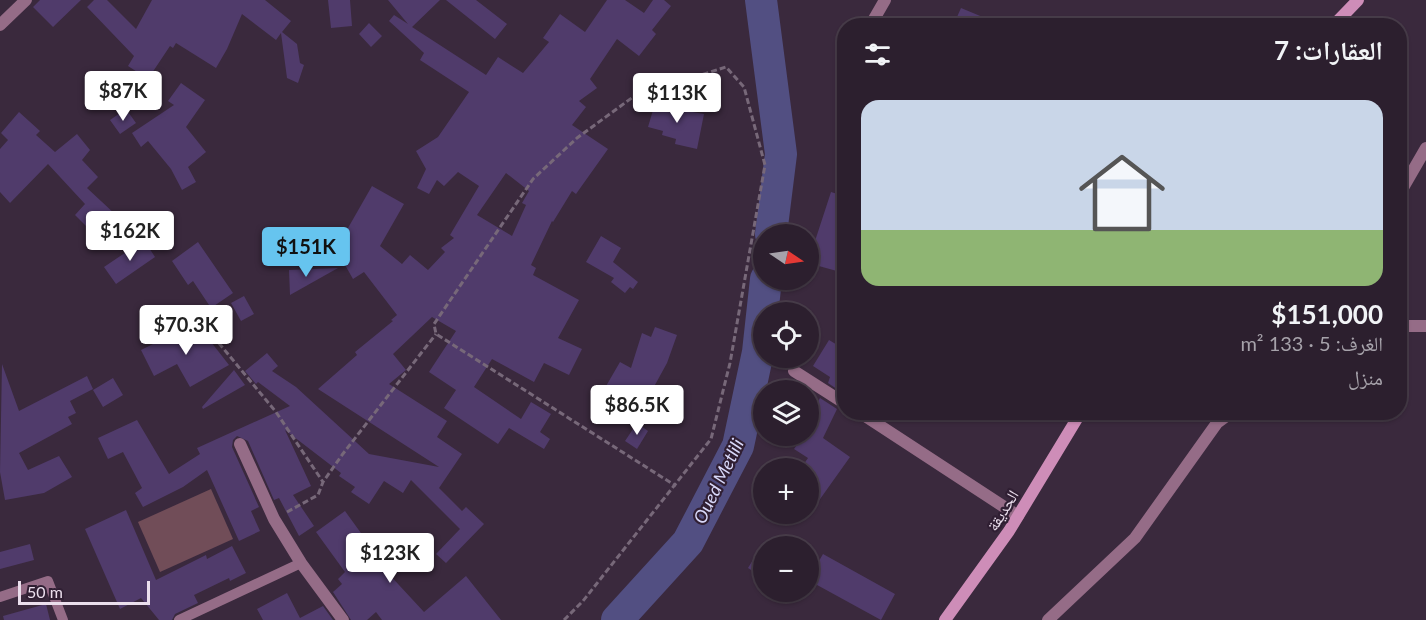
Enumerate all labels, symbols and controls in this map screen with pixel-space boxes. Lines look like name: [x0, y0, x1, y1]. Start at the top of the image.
text: العقارات: 7: [1274, 34, 1383, 66]
icon: filters: [861, 38, 894, 71]
pin: $87K: [87, 71, 159, 122]
pin: $113K: [635, 73, 719, 124]
text: $87K: [99, 78, 147, 102]
text: $113K: [647, 80, 707, 104]
icon: home: [1068, 139, 1176, 247]
pin: $162K: [88, 211, 172, 262]
text: $162K: [100, 218, 160, 242]
north arrow: [753, 224, 819, 290]
map controls: [753, 224, 819, 602]
pin: $151K: [264, 227, 348, 278]
text: $151K: [276, 234, 336, 258]
text: $151,000: [1271, 298, 1383, 330]
button: locate: [753, 302, 819, 368]
pin: $70.3K: [137, 305, 235, 356]
text: $70.3K: [154, 312, 218, 336]
text: الغرف: 5 · 133 m²: [1240, 331, 1383, 355]
text: منزل: [1348, 365, 1383, 389]
button: layers: [753, 380, 819, 446]
pin: $86.5K: [588, 385, 686, 436]
text: $86.5K: [605, 392, 669, 416]
water label: Oued Metlili: [688, 435, 748, 527]
button: +: [753, 458, 819, 524]
street label: الحديقة: [982, 486, 1022, 534]
pin: $123K: [348, 533, 432, 584]
button: −: [753, 536, 819, 602]
text: $123K: [360, 540, 420, 564]
scale bar: [18, 578, 150, 606]
text: 50 m: [27, 582, 63, 601]

